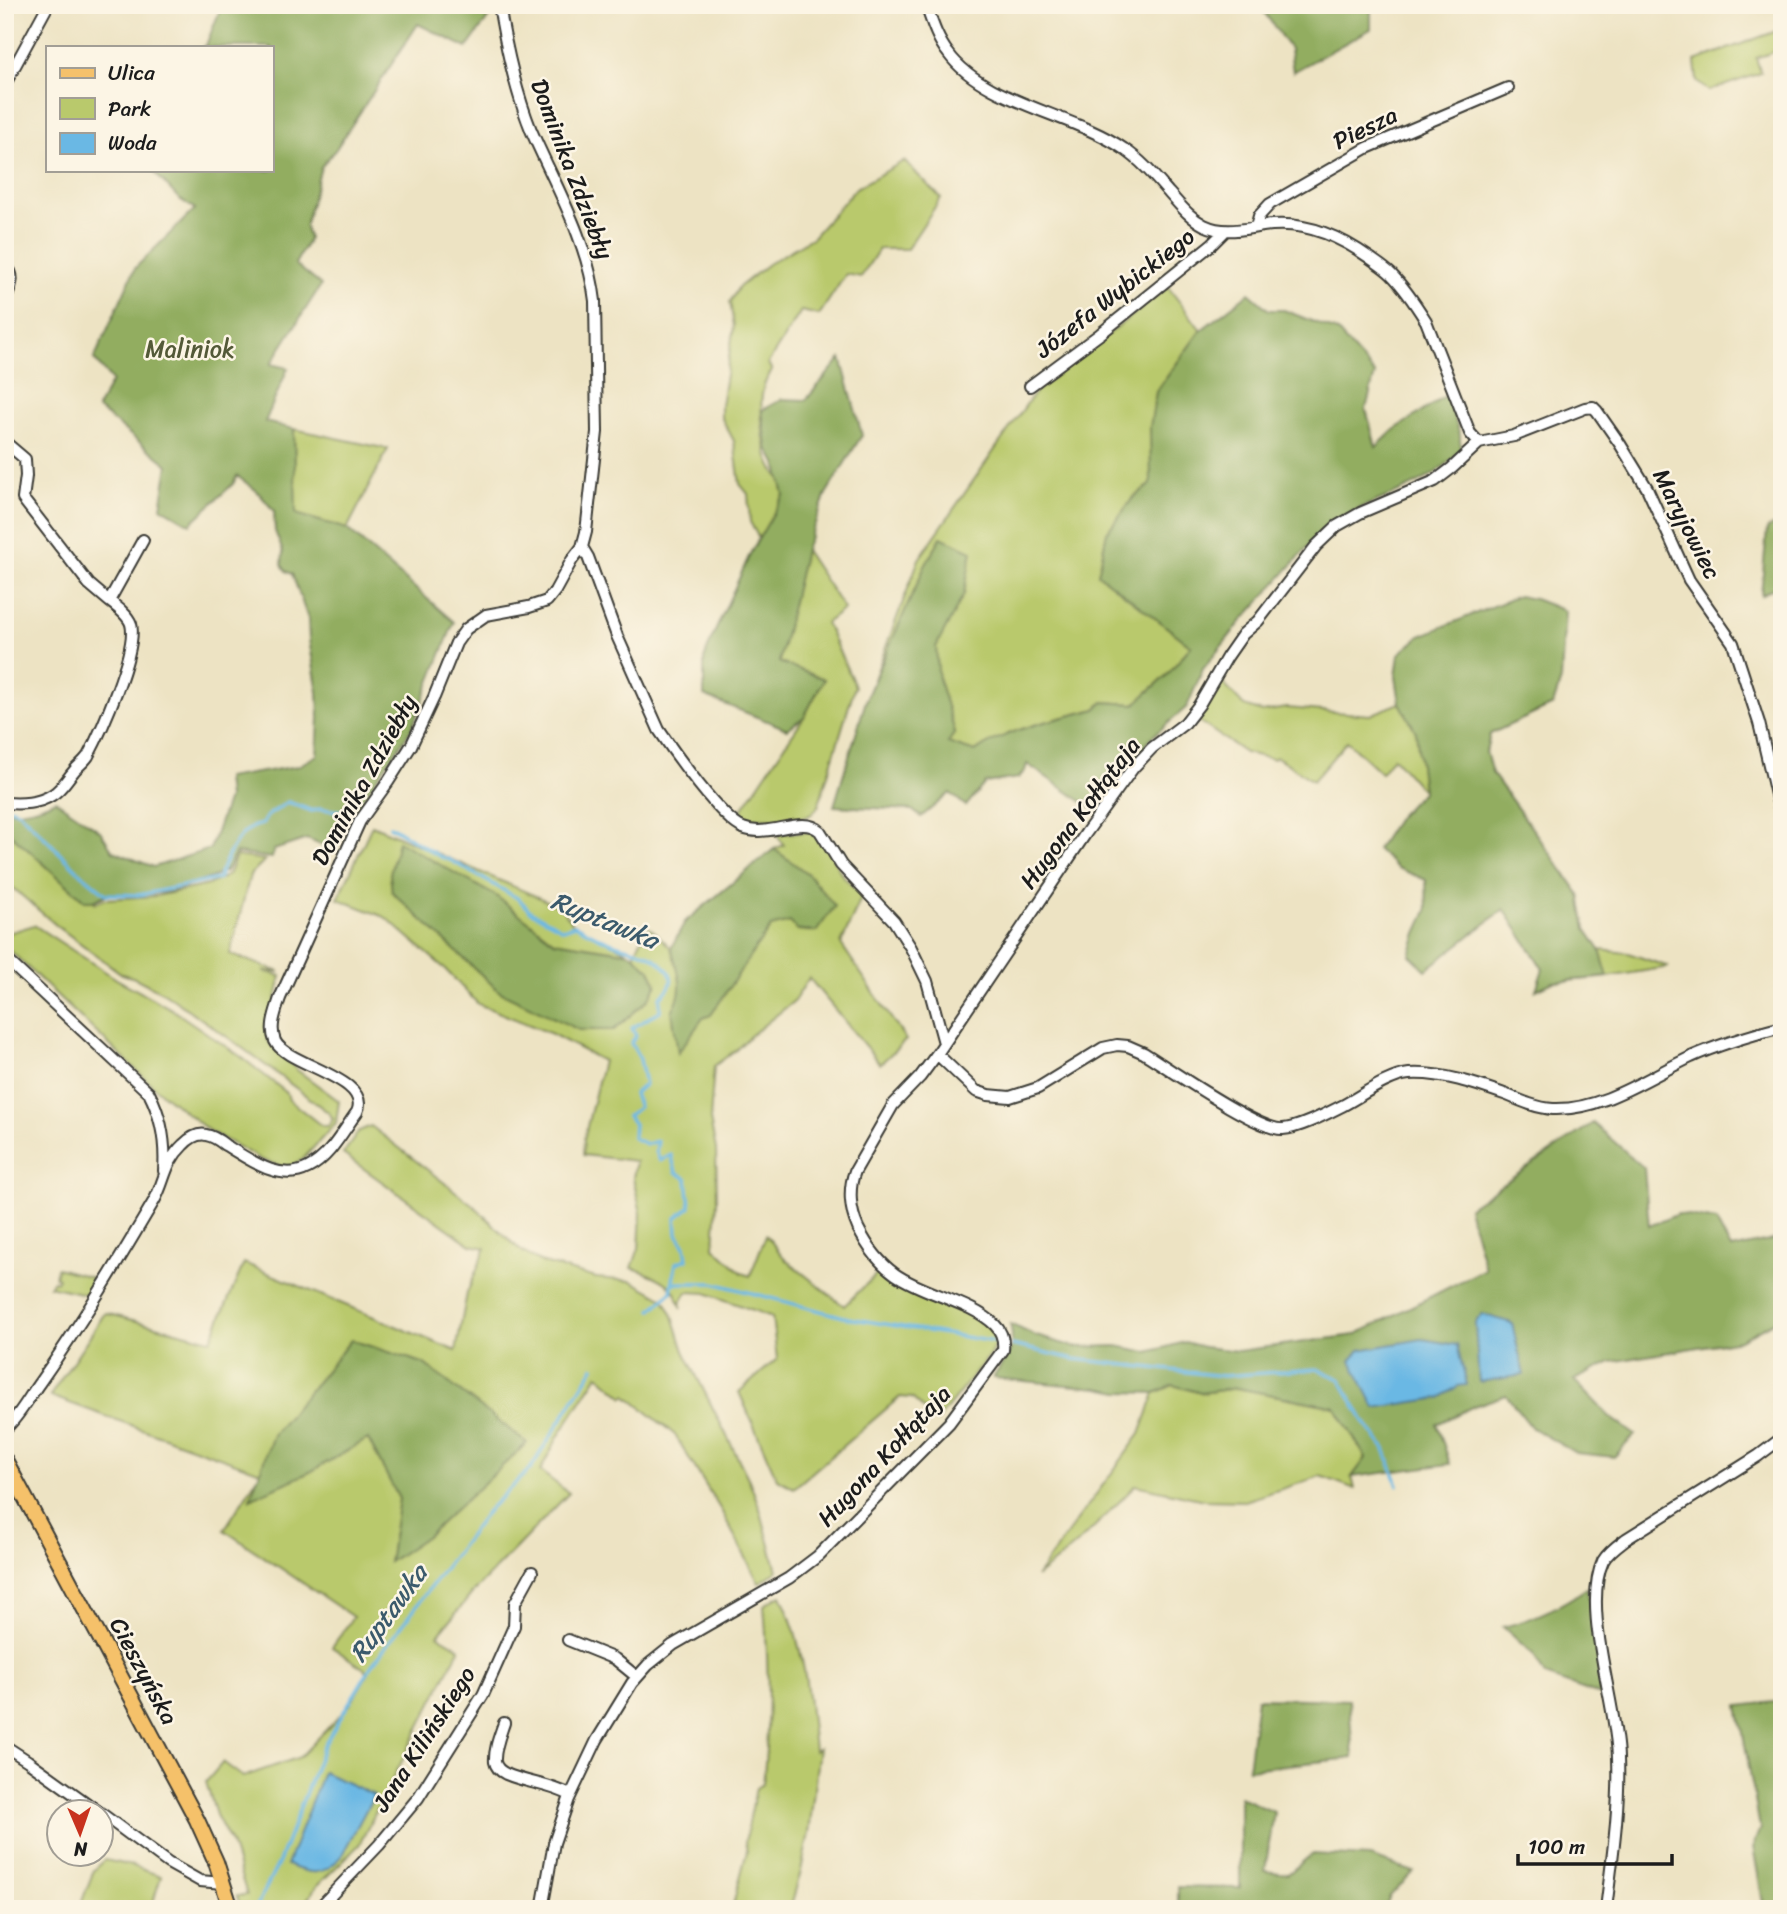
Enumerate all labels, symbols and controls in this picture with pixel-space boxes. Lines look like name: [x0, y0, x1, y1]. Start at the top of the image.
legend: [46, 46, 273, 172]
text: Ulica: [108, 54, 155, 92]
street label: Dominika Zdziebły: [518, 72, 626, 266]
text: Park: [108, 90, 151, 128]
street label: Piesza: [1325, 94, 1405, 162]
text: Woda: [108, 124, 157, 162]
street label: Józefa Wybickiego: [1025, 217, 1205, 370]
park label: Maliniok: [145, 328, 235, 370]
street label: Maryjowiec: [1641, 461, 1733, 587]
street label: Dominika Zdziebły: [299, 686, 429, 874]
street label: Hugona Kołłątaja: [1008, 728, 1152, 898]
water label: Ruptawka: [544, 878, 669, 964]
street label: Hugona Kołłątaja: [806, 1375, 962, 1537]
water label: Ruptawka: [336, 1552, 441, 1672]
street label: Cieszyńska: [98, 1609, 190, 1733]
street label: Jana Kilińskiego: [360, 1657, 487, 1821]
north arrow: [46, 1798, 116, 1868]
scale bar: [1518, 1823, 1672, 1867]
text: 100 m: [1528, 1828, 1585, 1866]
text: N: [73, 1833, 89, 1866]

